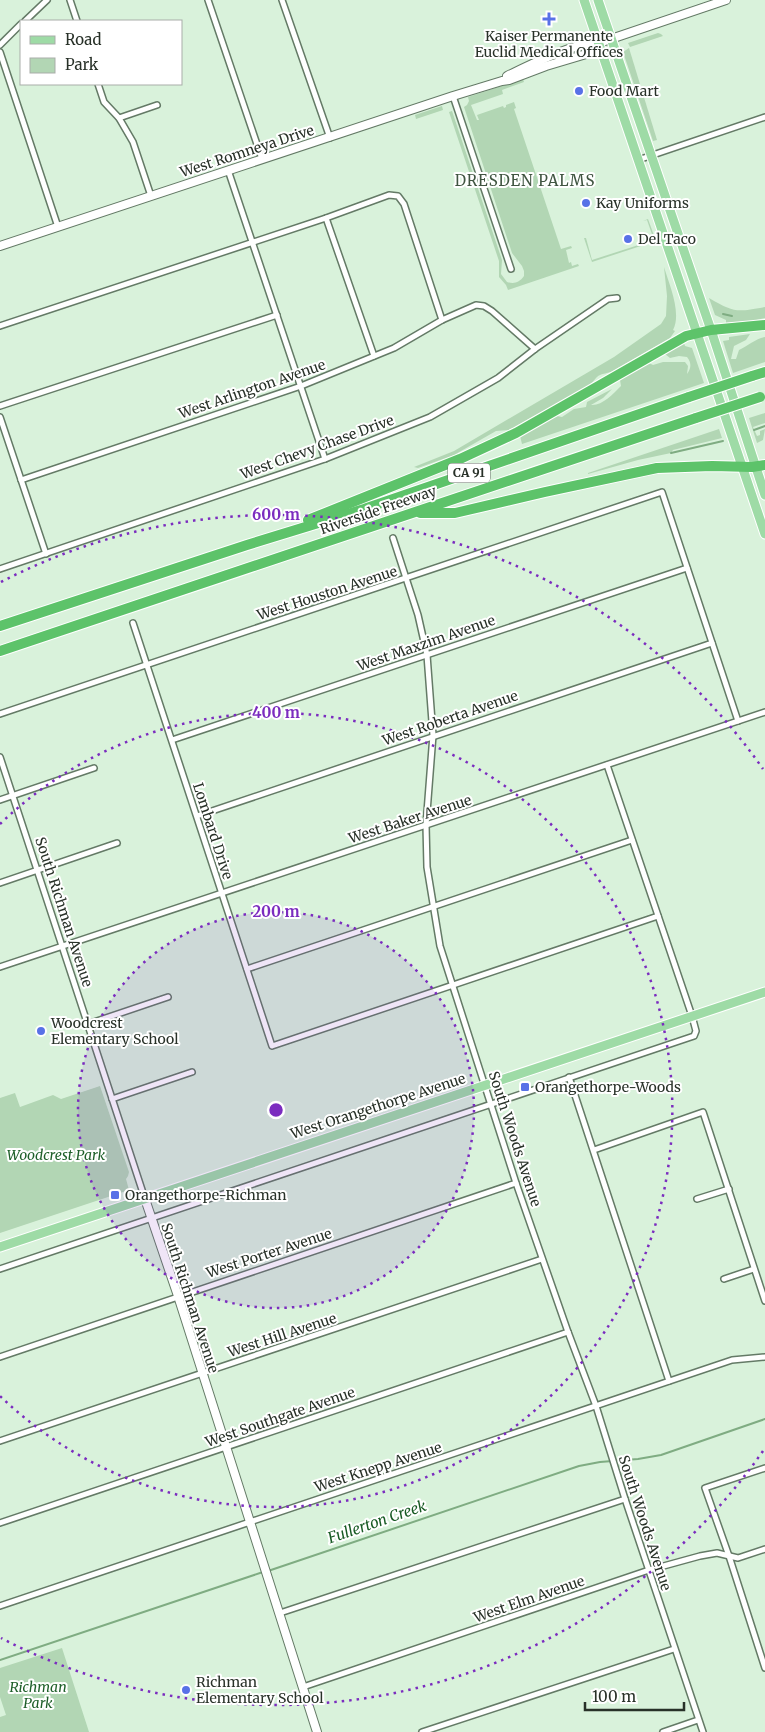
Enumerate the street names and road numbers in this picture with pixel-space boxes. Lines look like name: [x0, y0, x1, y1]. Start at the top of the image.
street label: West Romneya Drive: [177, 121, 316, 181]
street label: West Arlington Avenue: [175, 355, 328, 423]
street label: West Chevy Chase Drive: [237, 411, 396, 483]
road number: CA 91: [448, 463, 490, 482]
street label: Riverside Freeway: [317, 481, 439, 538]
street label: West Houston Avenue: [254, 562, 399, 624]
street label: West Maxzim Avenue: [354, 611, 497, 675]
street label: West Roberta Avenue: [379, 686, 520, 750]
street label: Lombard Drive: [189, 780, 237, 882]
street label: West Baker Avenue: [345, 791, 474, 848]
street label: South Richman Avenue: [31, 835, 97, 989]
street label: West Orangethorpe Avenue: [287, 1069, 468, 1143]
street label: South Woods Avenue: [485, 1069, 545, 1209]
street label: South Richman Avenue: [157, 1221, 223, 1375]
street label: West Porter Avenue: [203, 1224, 334, 1282]
street label: West Hill Avenue: [224, 1309, 339, 1361]
street label: West Southgate Avenue: [202, 1383, 357, 1451]
street label: West Knepp Avenue: [311, 1438, 444, 1496]
street label: South Woods Avenue: [615, 1453, 675, 1593]
street label: West Elm Avenue: [470, 1572, 587, 1627]

